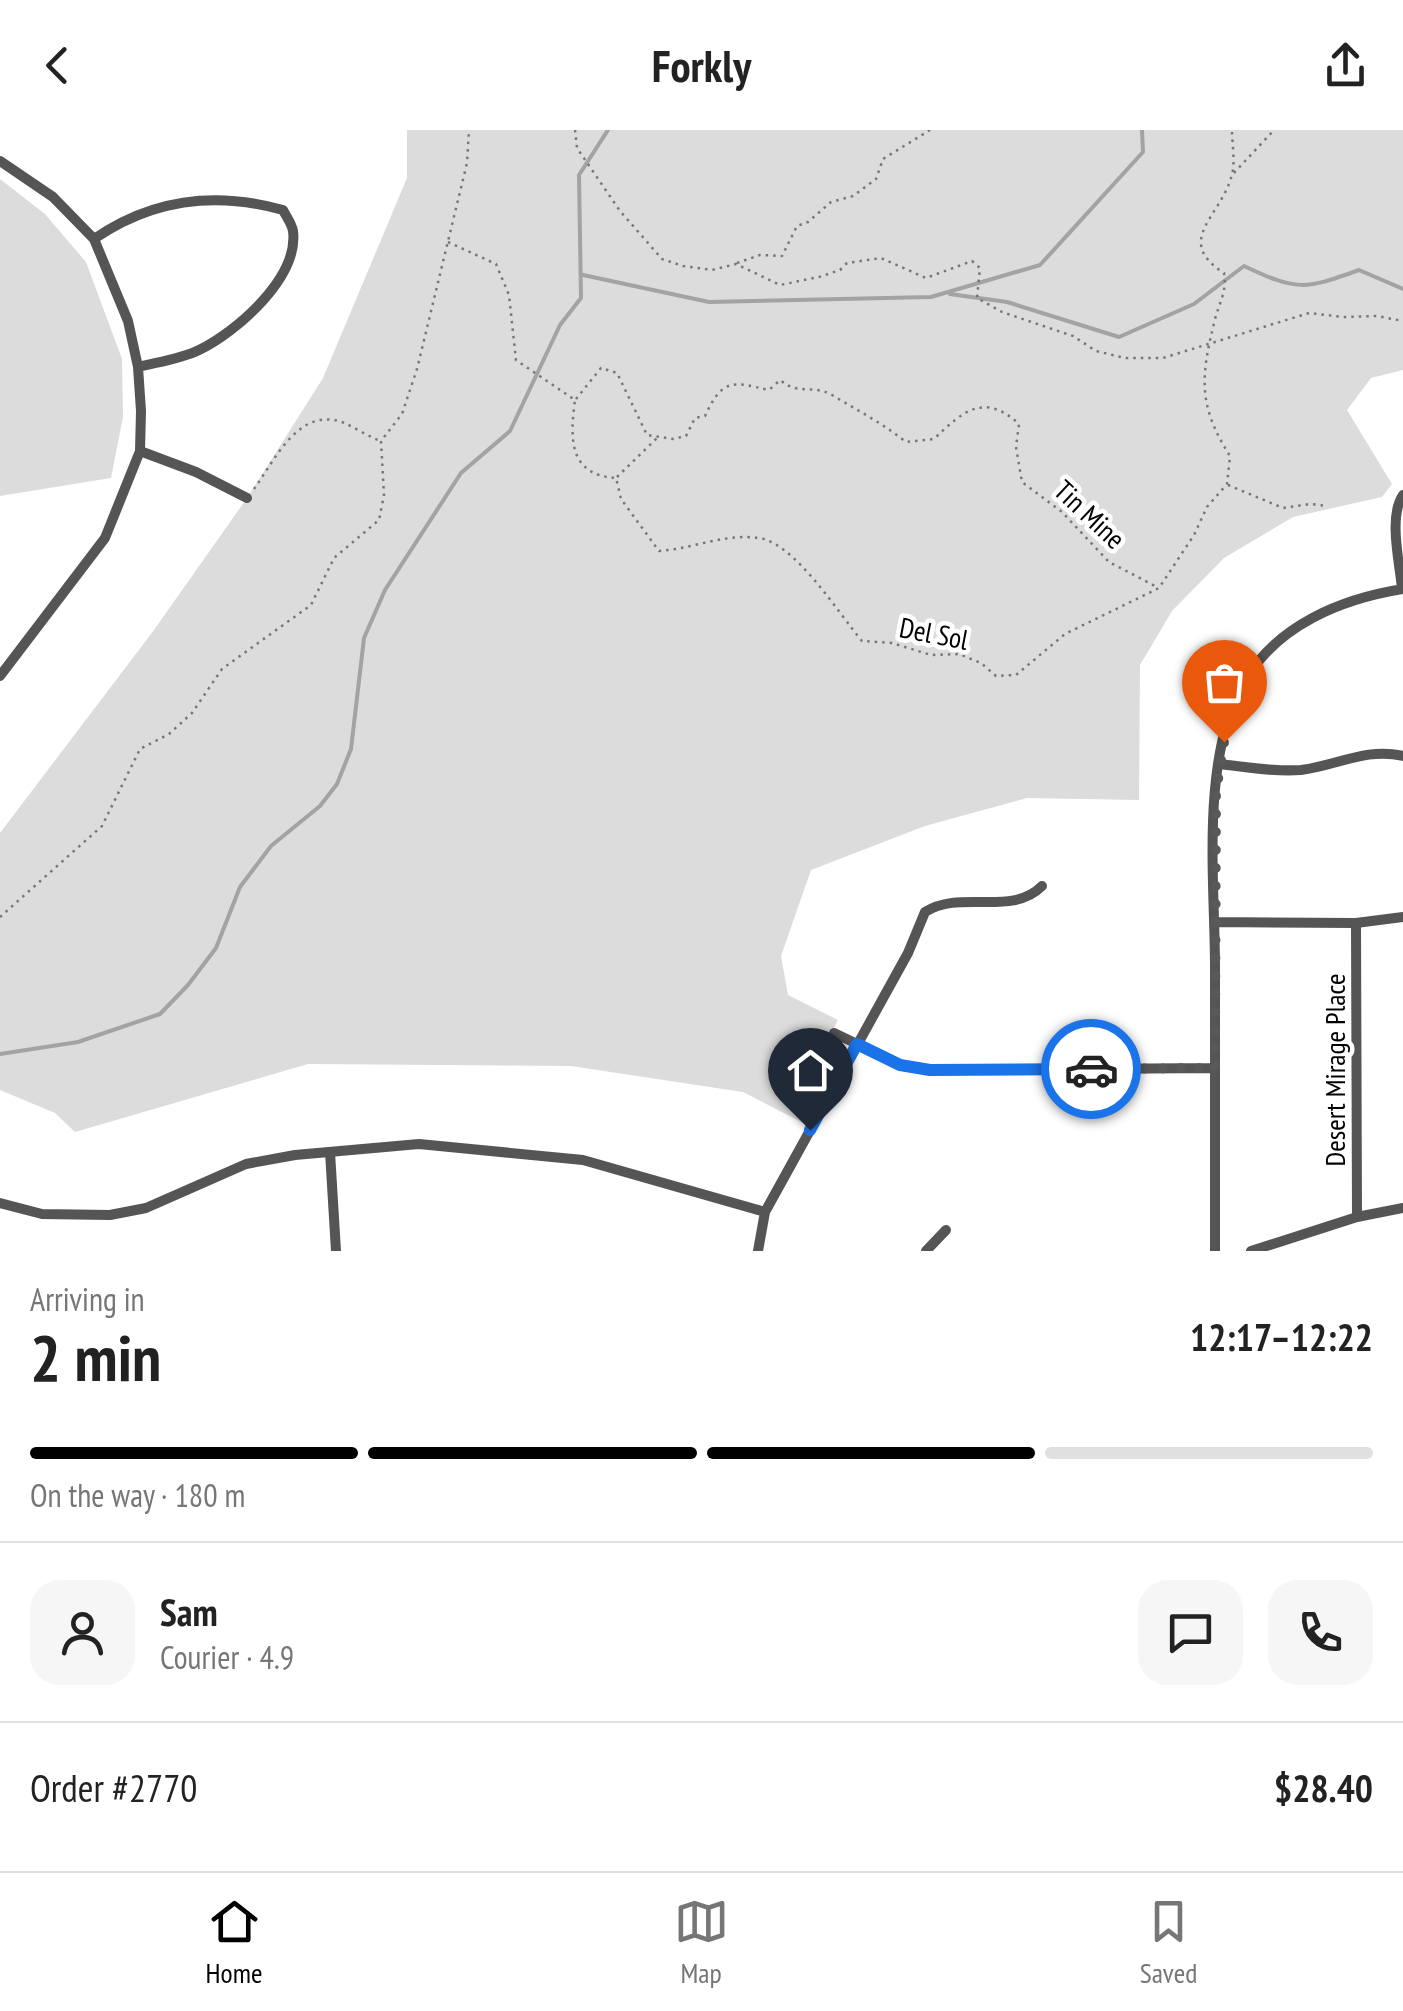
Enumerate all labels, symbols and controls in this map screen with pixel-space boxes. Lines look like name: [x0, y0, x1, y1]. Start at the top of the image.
text: Forkly: [652, 36, 751, 94]
icon: back: [30, 38, 85, 93]
icon: share: [1318, 38, 1373, 93]
street label: Tin Mine: [1046, 472, 1134, 556]
street label: Del Sol: [896, 608, 972, 658]
pin: [1182, 640, 1267, 743]
icon: bag: [1197, 655, 1252, 710]
street label: Desert Mirage Place: [1316, 973, 1353, 1167]
courier: [1041, 1019, 1141, 1119]
pin: [768, 1028, 853, 1131]
icon: car: [1064, 1042, 1119, 1097]
icon: home: [783, 1043, 838, 1098]
text: Arriving in: [30, 1278, 145, 1320]
text: 12:17–12:22: [1190, 1312, 1373, 1361]
text: 2 min: [30, 1315, 161, 1399]
text: On the way · 180 m: [30, 1474, 245, 1516]
button: person: [30, 1580, 135, 1685]
button: chat: [1138, 1580, 1243, 1685]
button: phone: [1268, 1580, 1373, 1685]
text: Sam: [160, 1587, 218, 1636]
text: Courier · 4.9: [160, 1636, 294, 1678]
text: Order #2770: [30, 1763, 197, 1812]
text: $28.40: [1274, 1763, 1373, 1812]
tab: Home: [206, 1894, 262, 1991]
tab: Map: [674, 1894, 729, 1991]
tab: Saved: [1140, 1894, 1197, 1991]

